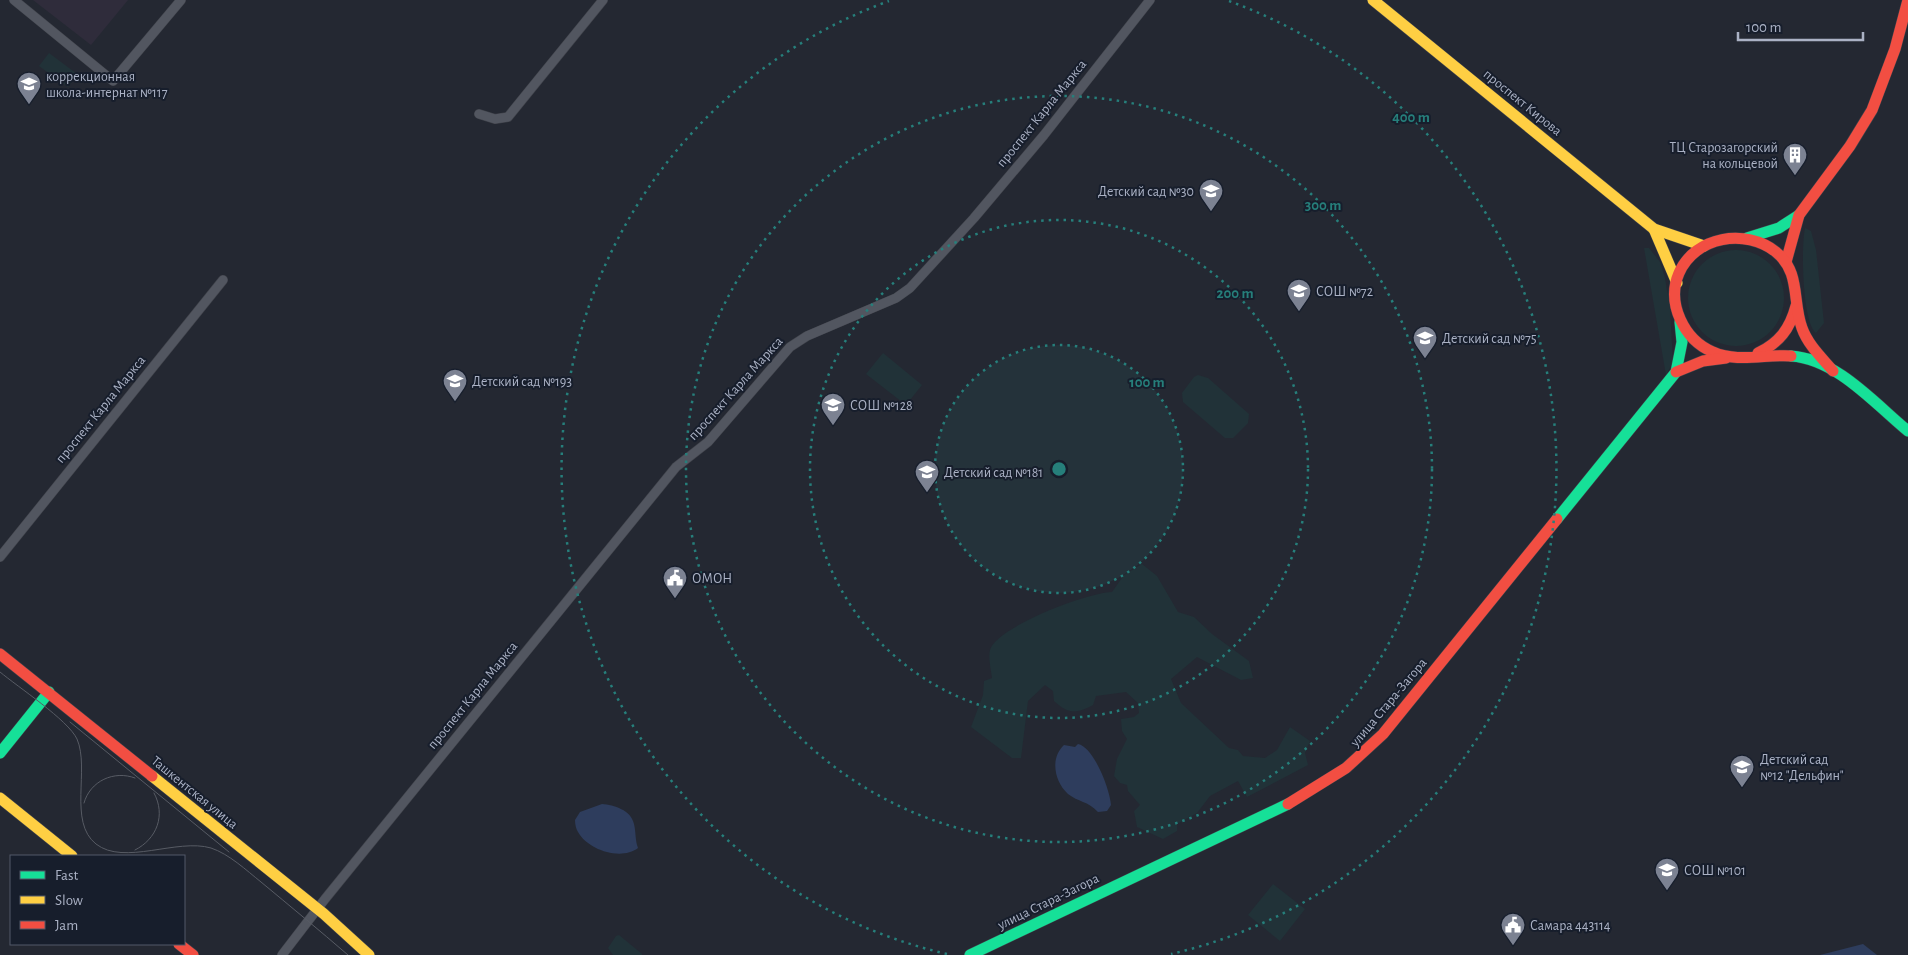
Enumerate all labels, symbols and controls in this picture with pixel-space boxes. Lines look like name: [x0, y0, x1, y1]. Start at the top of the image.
scale bar: [1738, 10, 1863, 42]
text: 100 m: [1746, 20, 1781, 35]
street label: проспект Карла Маркса: [994, 57, 1090, 170]
street label: проспект Кирова: [1481, 67, 1565, 139]
place label: коррекционная школа-интернат №117: [46, 70, 168, 100]
school or university icon: коррекционная школа-интернат №117: [16, 71, 42, 105]
text: 400 m: [1392, 110, 1430, 125]
place label: ТЦ Старозагорский на кольцевой: [1670, 141, 1778, 171]
building icon: ТЦ Старозагорский на кольцевой: [1782, 142, 1808, 176]
school or university icon: Детский сад №30: [1198, 178, 1224, 212]
place label: Детский сад №30: [1098, 185, 1194, 199]
text: 300 m: [1305, 198, 1341, 213]
school or university icon: СОШ №72: [1286, 278, 1312, 312]
place label: СОШ №72: [1316, 285, 1373, 299]
text: 200 m: [1216, 286, 1254, 301]
school or university icon: Детский сад №75: [1412, 325, 1438, 359]
place label: Детский сад №75: [1442, 332, 1537, 346]
street label: проспект Карла Маркса: [686, 334, 786, 443]
street label: проспект Карла Маркса: [53, 353, 149, 466]
school or university icon: Детский сад №193: [442, 368, 468, 402]
place label: Детский сад №193: [472, 375, 572, 389]
text: 100 m: [1129, 375, 1165, 390]
school or university icon: СОШ №128: [820, 392, 846, 426]
place label: СОШ №128: [850, 399, 913, 413]
school or university icon: Детский сад №181: [914, 459, 940, 493]
centre of rings: [1050, 460, 1068, 478]
place label: Детский сад №181: [944, 466, 1043, 480]
public building icon: ОМОН: [662, 565, 688, 599]
place label: ОМОН: [692, 572, 732, 586]
street label: проспект Карла Маркса: [425, 639, 521, 752]
street label: улица Стара-Загора: [1347, 655, 1430, 750]
place label: Детский сад №12 "Дельфин": [1760, 753, 1844, 783]
street label: Ташкентская улица: [149, 754, 241, 832]
school or university icon: Детский сад №12 "Дельфин": [1729, 754, 1755, 788]
legend: [10, 855, 185, 945]
school or university icon: СОШ №101: [1654, 857, 1680, 891]
place label: СОШ №101: [1684, 864, 1746, 878]
text: Fast: [55, 868, 79, 883]
street label: улица Стара-Загора: [995, 871, 1102, 933]
text: Slow: [55, 893, 83, 908]
public building icon: Самара 443114: [1500, 912, 1526, 946]
text: Jam: [55, 918, 78, 933]
place label: Самара 443114: [1530, 919, 1611, 933]

